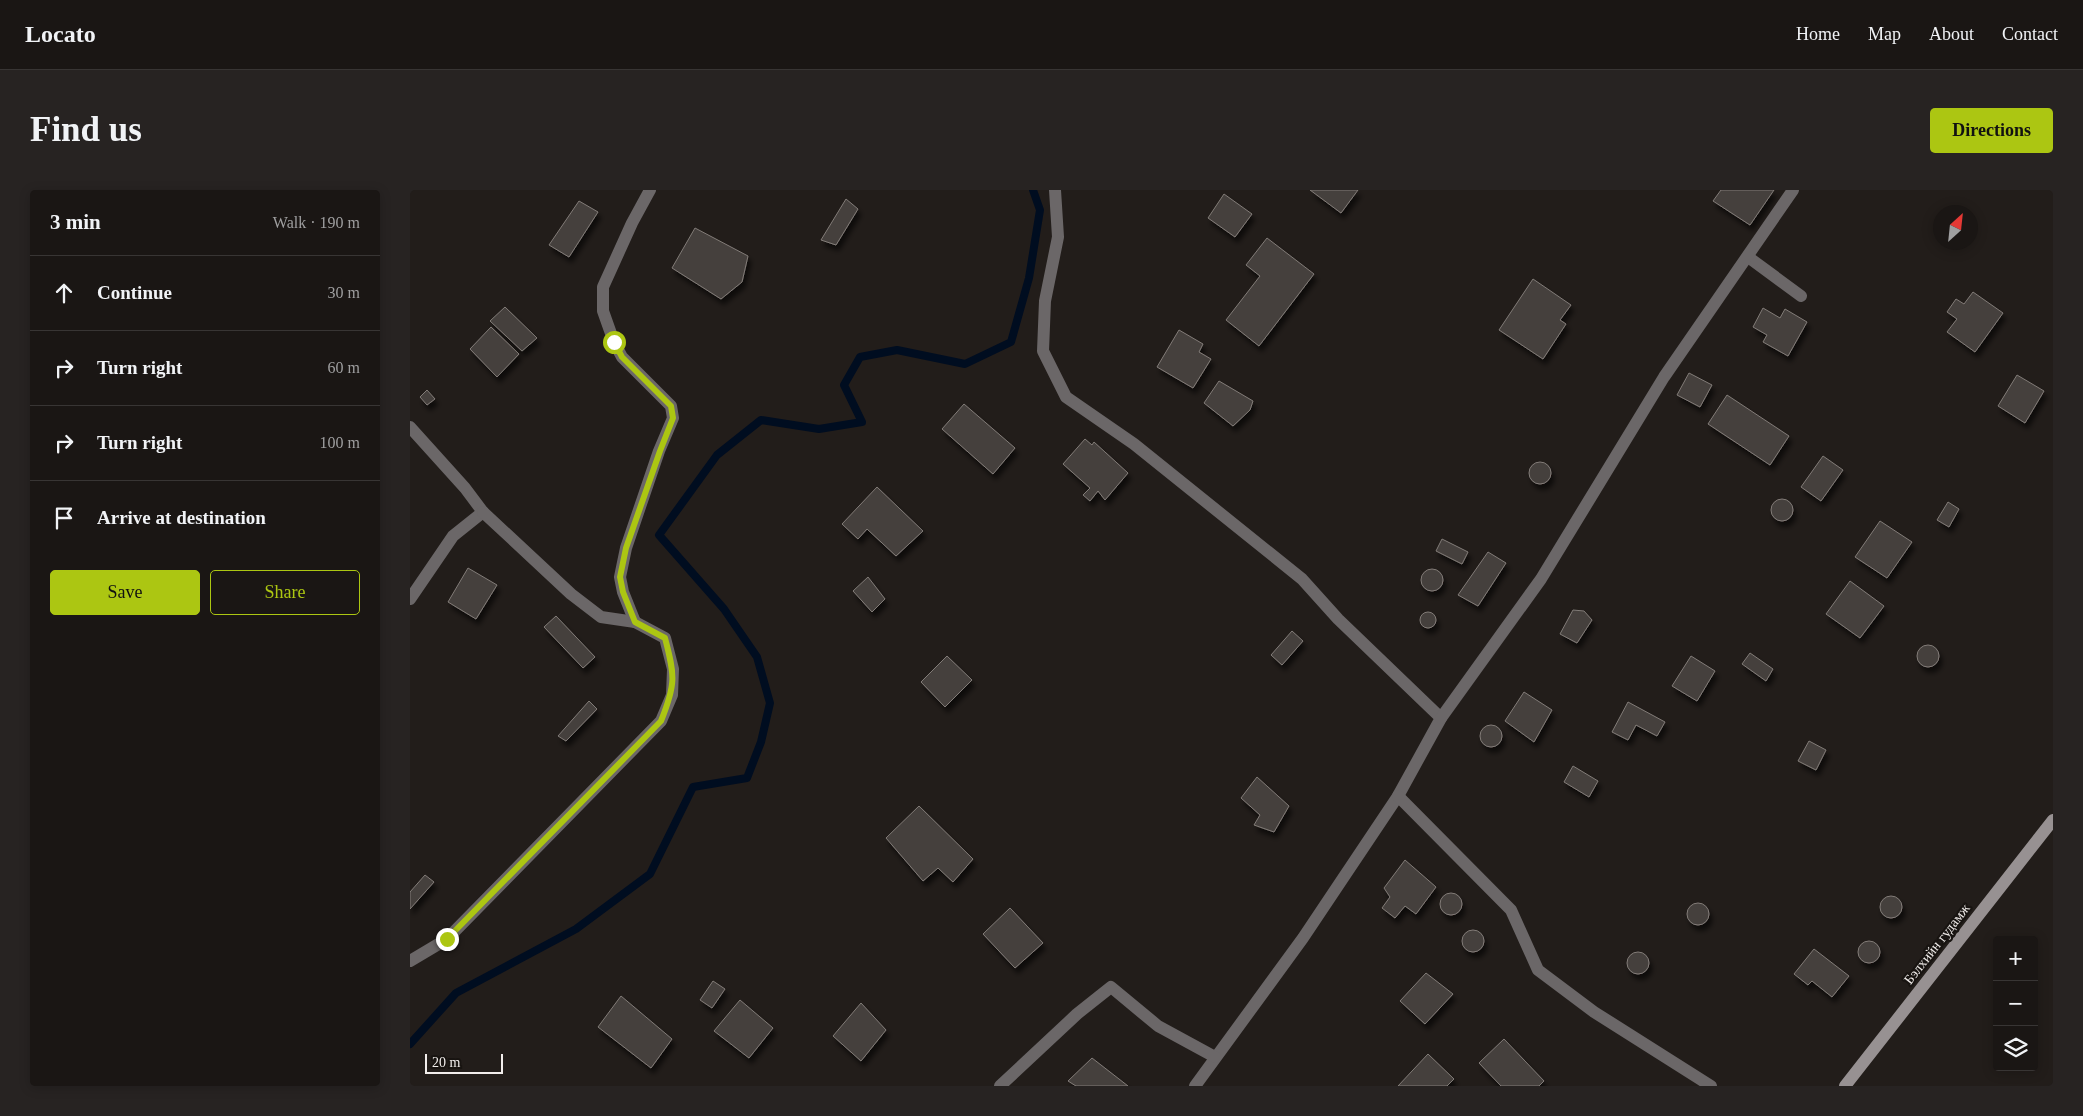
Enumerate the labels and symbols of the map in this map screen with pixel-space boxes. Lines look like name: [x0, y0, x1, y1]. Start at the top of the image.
north arrow: [1933, 205, 1978, 250]
route start: [603, 331, 626, 354]
street label: Бэлхийн гудамж: [1901, 901, 1973, 987]
route end: [436, 928, 459, 951]
scale bar: [425, 1051, 502, 1074]

